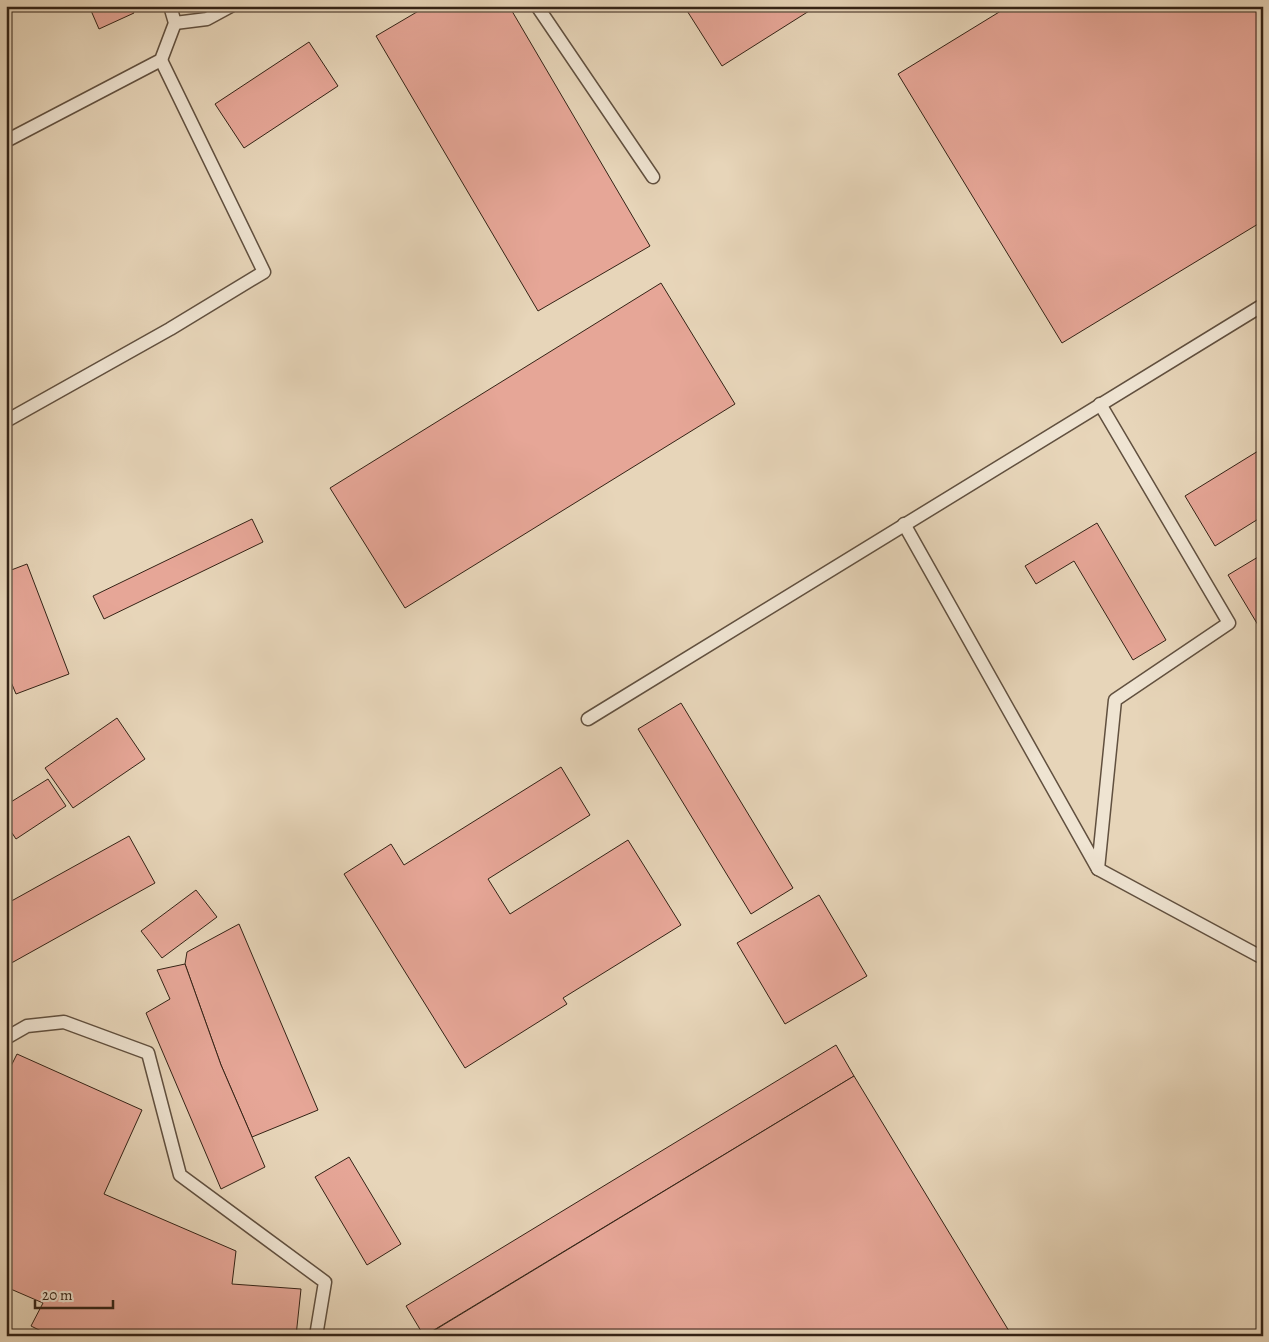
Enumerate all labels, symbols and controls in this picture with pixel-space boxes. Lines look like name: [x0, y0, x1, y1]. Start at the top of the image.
scale bar: [35, 1277, 112, 1309]
text: 20 m: [42, 1285, 73, 1305]

